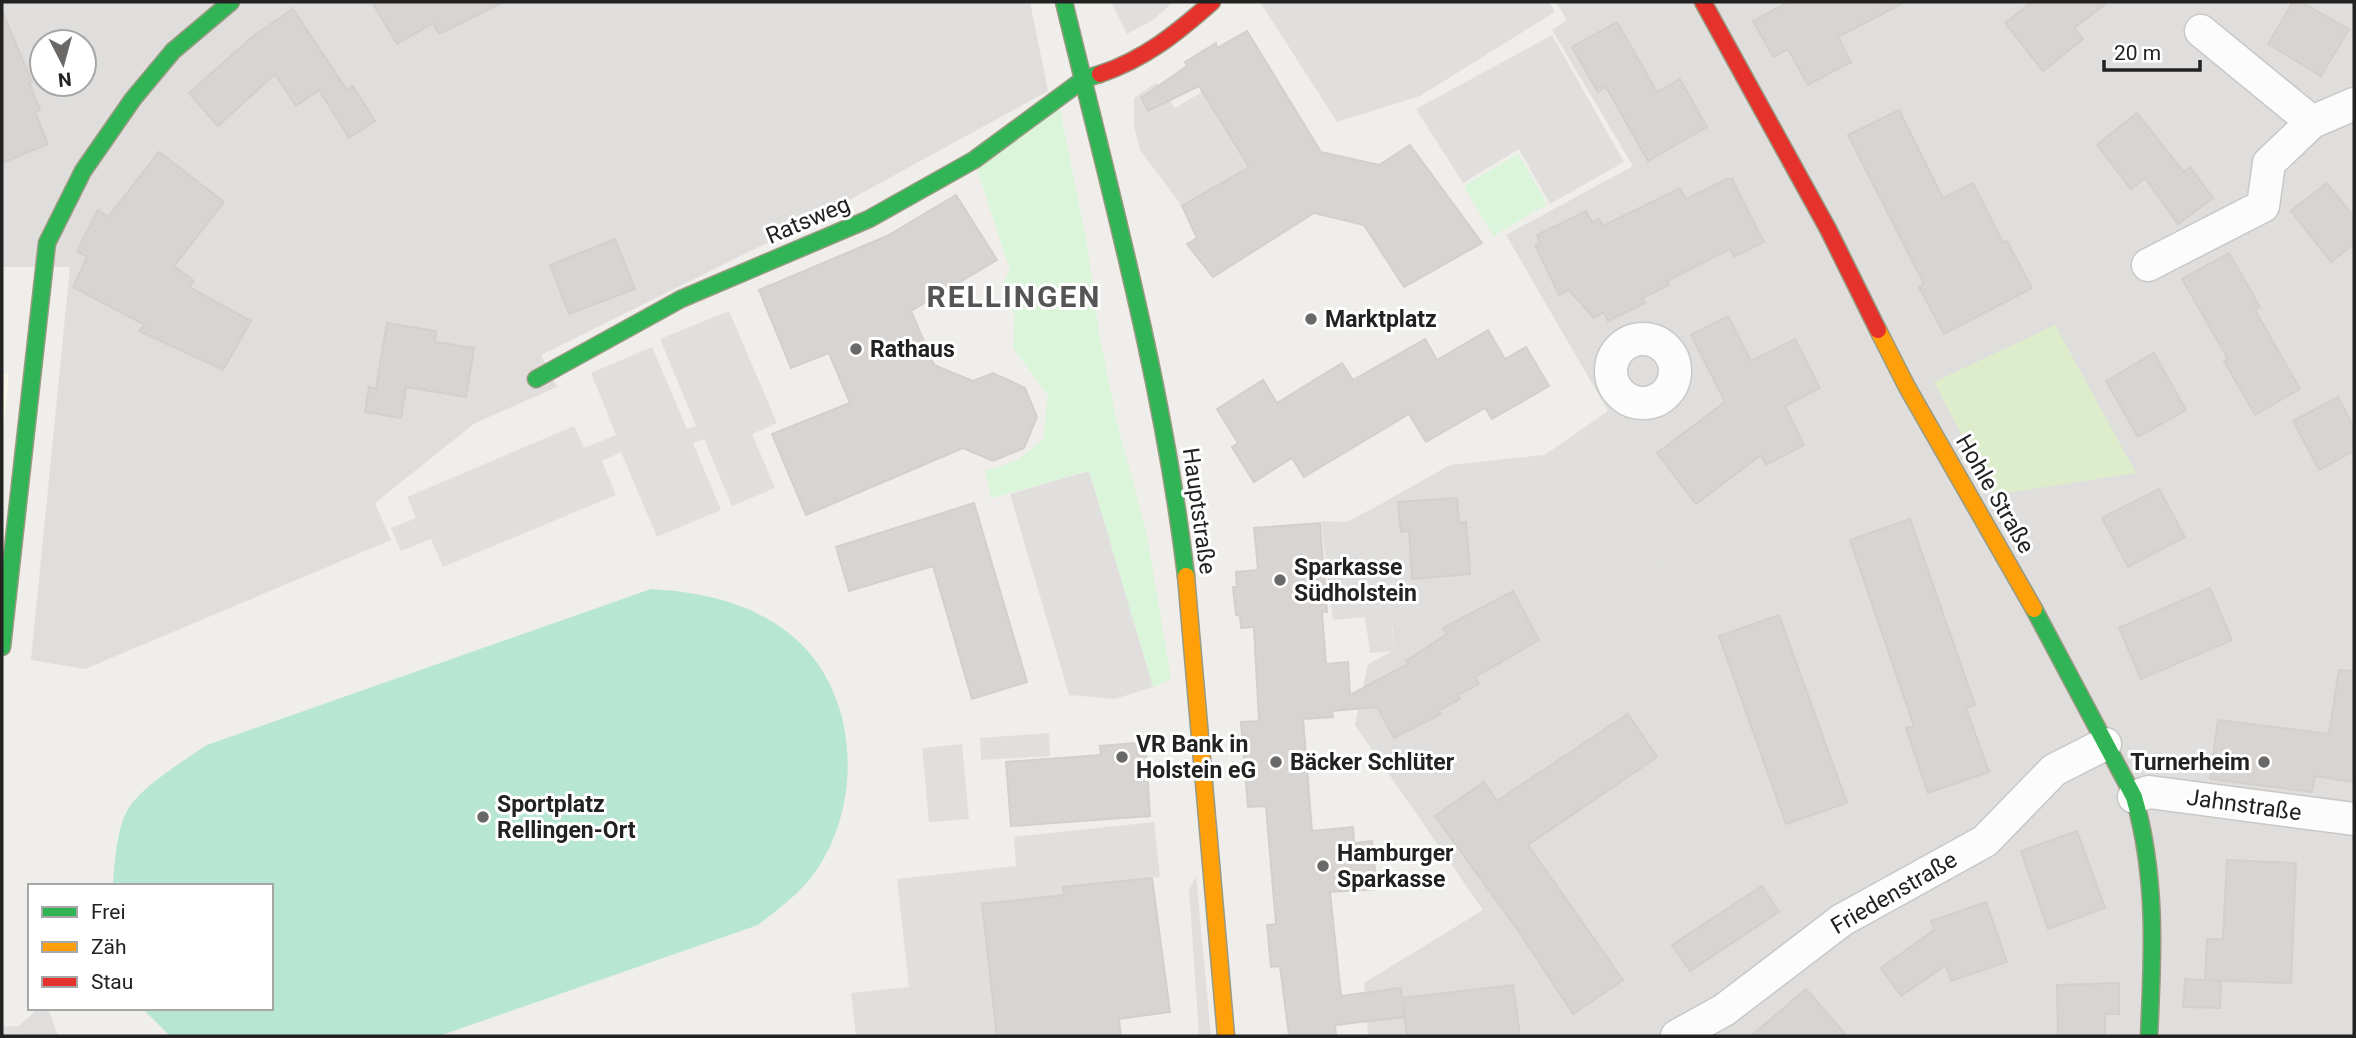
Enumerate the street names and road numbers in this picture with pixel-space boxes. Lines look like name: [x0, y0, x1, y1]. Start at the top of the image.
street label: Ratsweg: [762, 190, 854, 250]
street label: Hohle Straße: [1950, 430, 2040, 558]
street label: Hauptstraße: [1177, 446, 1221, 576]
street label: Jahnstraße: [2185, 784, 2303, 826]
street label: Friedenstraße: [1826, 846, 1962, 940]

